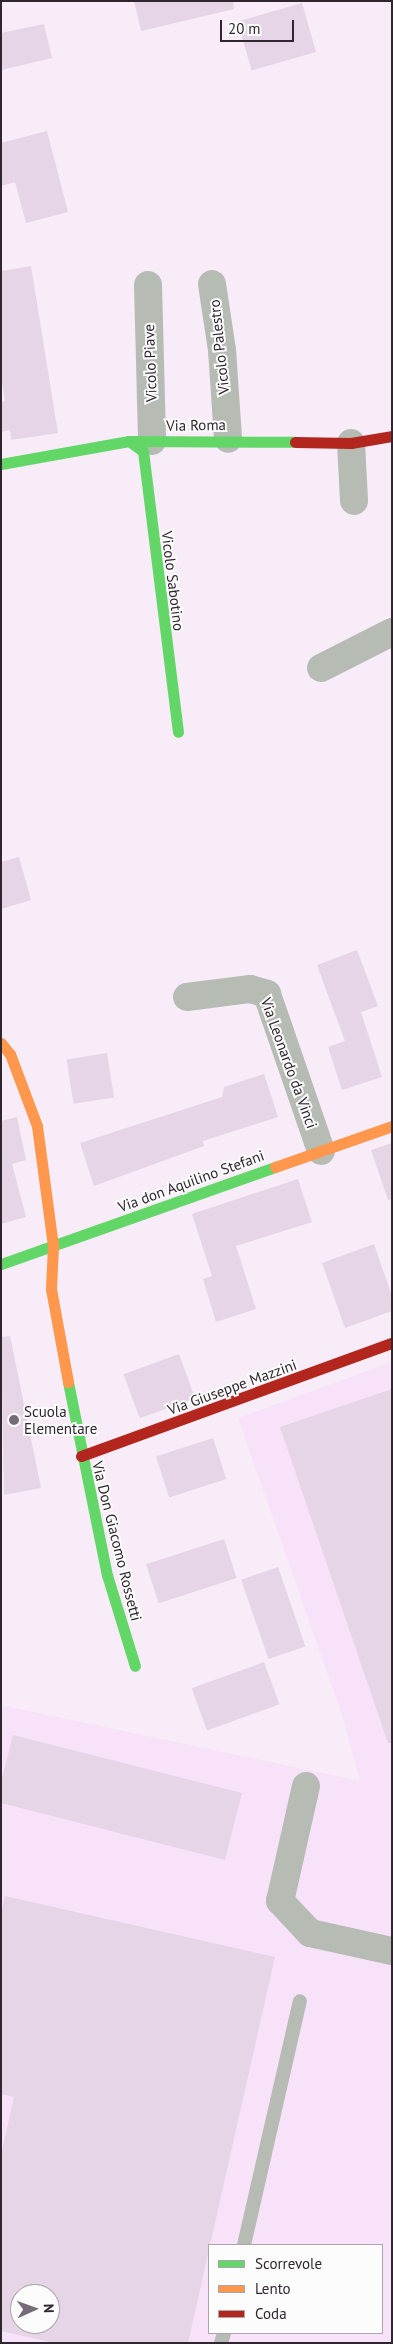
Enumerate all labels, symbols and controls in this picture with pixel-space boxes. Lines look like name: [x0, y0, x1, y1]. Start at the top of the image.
scale bar: [223, 10, 297, 42]
text: 20 m: [228, 19, 261, 38]
street label: Vicolo Palestro: [205, 299, 233, 395]
street label: Vicolo Piave: [140, 324, 160, 402]
street label: Via Roma: [166, 415, 226, 435]
street label: Vicolo Sabotino: [158, 530, 188, 632]
street label: Via Leonardo da Vinci: [257, 995, 321, 1131]
street label: Via don Aquilino Stefani: [115, 1146, 267, 1216]
street label: Via Giuseppe Mazzini: [165, 1355, 299, 1419]
place label: Scuola Elementare: [24, 1402, 97, 1437]
marker: Scuola Elementare: [8, 1414, 20, 1426]
street label: Via Don Giacomo Rossetti: [88, 1459, 146, 1623]
legend: [208, 2244, 383, 2334]
text: Scorrevole: [255, 2254, 322, 2273]
text: Lento: [255, 2279, 291, 2298]
north arrow: [10, 2284, 60, 2334]
text: N: [40, 2304, 58, 2313]
text: Coda: [255, 2304, 287, 2323]

